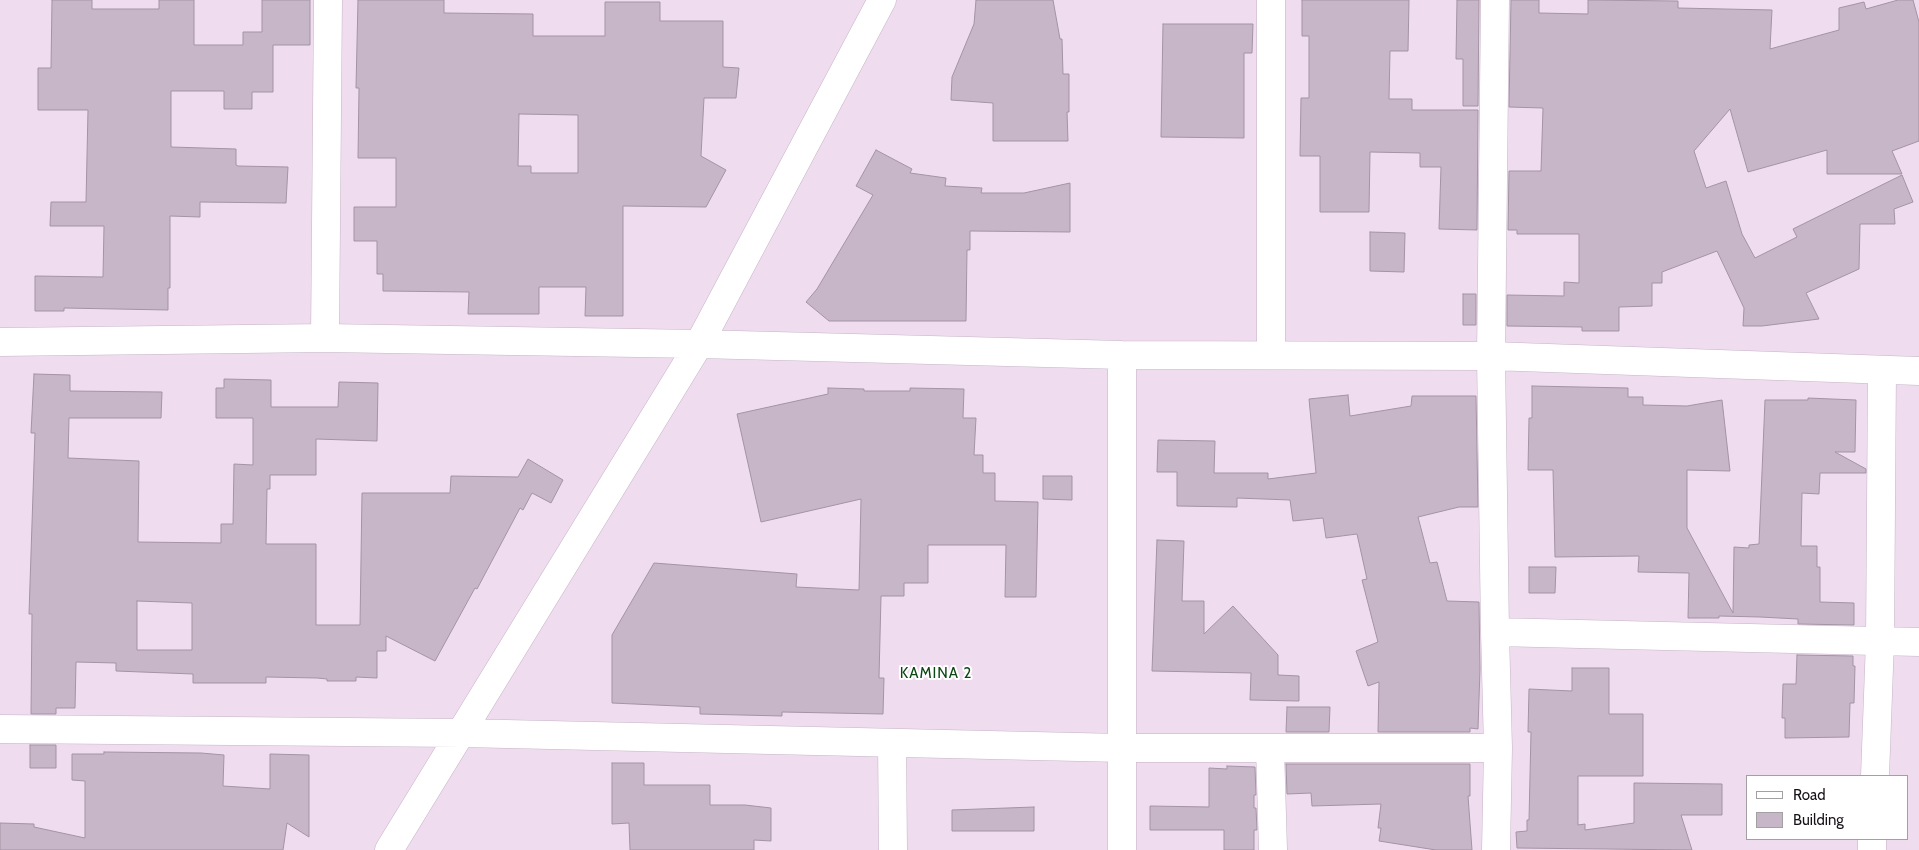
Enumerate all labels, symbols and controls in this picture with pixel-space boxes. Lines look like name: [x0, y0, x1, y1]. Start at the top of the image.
district label: KAMINA 2: [899, 665, 973, 683]
legend: [1746, 775, 1909, 840]
text: Road: [1793, 786, 1826, 804]
text: Building: [1793, 811, 1844, 829]

